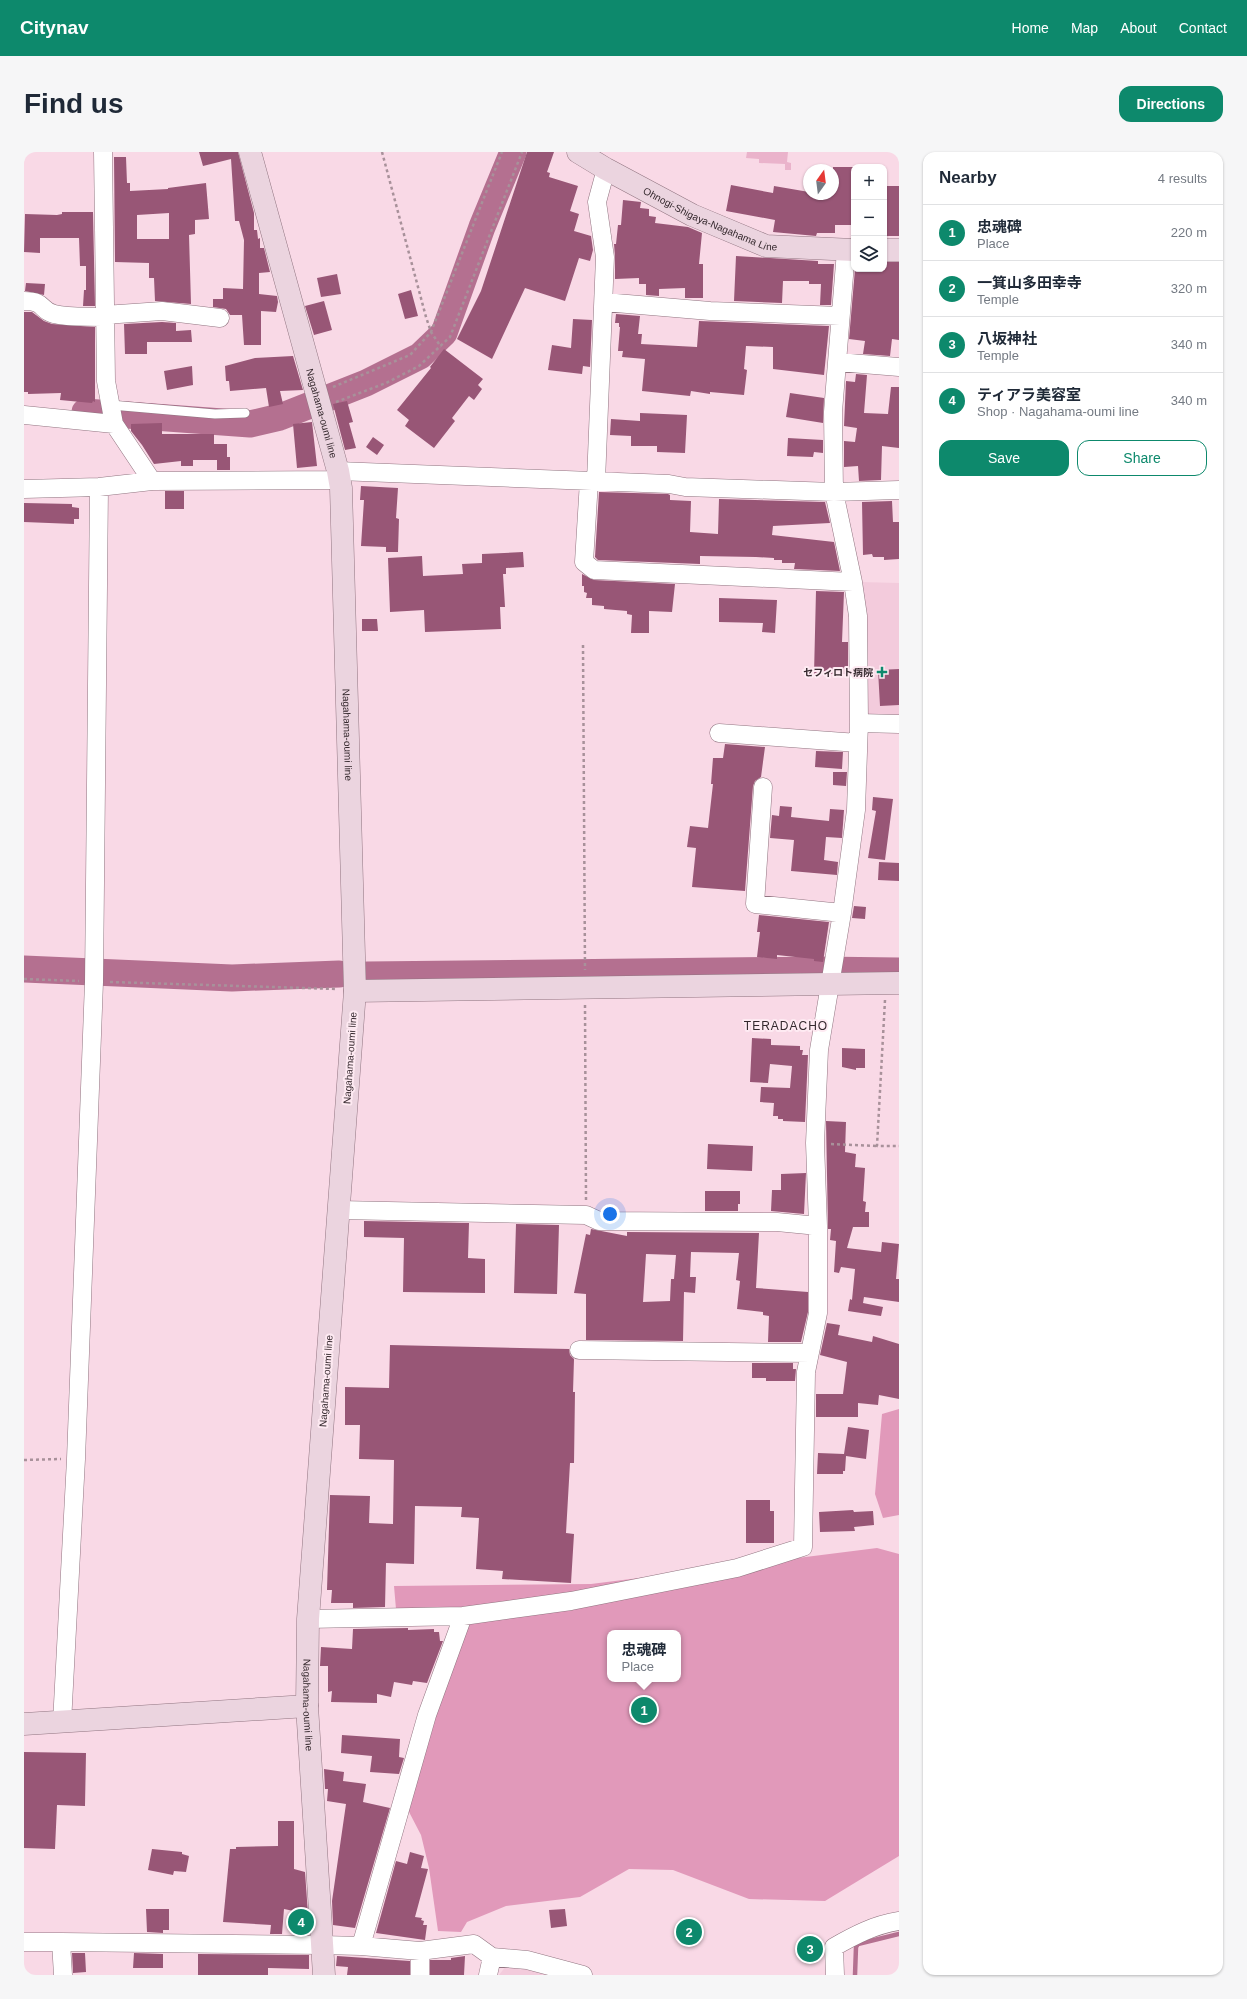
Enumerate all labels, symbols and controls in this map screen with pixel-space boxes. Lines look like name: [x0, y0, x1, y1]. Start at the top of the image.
text: Citynav: [20, 17, 89, 38]
text: Home: [1012, 20, 1049, 36]
text: Map: [1071, 20, 1098, 36]
text: About: [1120, 20, 1157, 36]
text: Contact: [1179, 20, 1227, 36]
button: Directions: [1119, 86, 1223, 122]
text: Find us: [24, 88, 124, 119]
north arrow: [803, 164, 839, 200]
map controls: [851, 164, 887, 272]
button: +: [851, 164, 887, 200]
text: Nearby: [939, 168, 997, 187]
text: 4 results: [1158, 171, 1207, 186]
street label: Ohnogi-Shigaya-Nagahama Line: [642, 185, 778, 252]
button: −: [851, 200, 887, 236]
text: 忠魂碑: [977, 218, 1022, 235]
text: 1: [948, 225, 956, 240]
text: 220 m: [1171, 225, 1207, 240]
button: layers: [851, 236, 887, 272]
text: Place: [977, 236, 1010, 251]
text: 一箕山多田幸寺: [977, 274, 1082, 291]
text: 2: [948, 281, 956, 296]
text: 320 m: [1171, 281, 1207, 296]
text: Temple: [977, 292, 1019, 307]
text: 八坂神社: [977, 330, 1037, 347]
text: 3: [948, 337, 956, 352]
text: 340 m: [1171, 337, 1207, 352]
text: Temple: [977, 348, 1019, 363]
street label: Nagahama-oumi line: [304, 367, 340, 460]
text: ティアラ美容室: [977, 386, 1081, 403]
text: 4: [948, 393, 956, 408]
text: 340 m: [1171, 393, 1207, 408]
text: Shop · Nagahama-oumi line: [977, 404, 1139, 419]
button: Save: [939, 440, 1069, 476]
button: Share: [1077, 440, 1207, 476]
marker: セフィロト病院: [876, 666, 888, 678]
place label: セフィロト病院: [803, 667, 873, 678]
street label: Nagahama-oumi line: [341, 688, 355, 781]
street label: Nagahama-oumi line: [341, 1011, 359, 1104]
district label: TERADACHO: [744, 1019, 828, 1033]
your location: [600, 1204, 620, 1224]
street label: Nagahama-oumi line: [317, 1334, 335, 1427]
popup: [607, 1630, 681, 1682]
text: 忠魂碑: [621, 1641, 667, 1658]
street label: Nagahama-oumi line: [301, 1659, 315, 1752]
text: Place: [621, 1659, 654, 1674]
pin: 1: [631, 1695, 657, 1725]
pin: 4: [288, 1907, 314, 1937]
pin: 2: [676, 1917, 702, 1947]
pin: 3: [797, 1934, 823, 1964]

